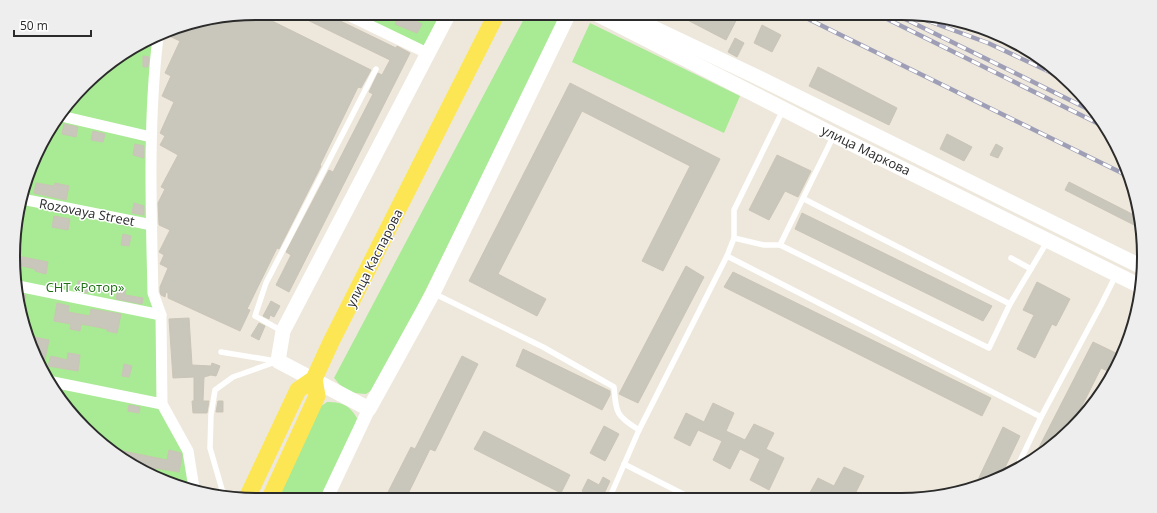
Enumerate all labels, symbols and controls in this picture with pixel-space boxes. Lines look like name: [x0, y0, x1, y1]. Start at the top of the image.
scale bar: [14, 12, 91, 38]
text: 50 m: [20, 17, 48, 34]
street label: улица Маркова: [818, 121, 914, 179]
street label: Rozovaya Street: [38, 194, 137, 230]
street label: улица Каспарова: [341, 206, 407, 310]
park label: СНТ «Ротор»: [46, 278, 124, 296]

